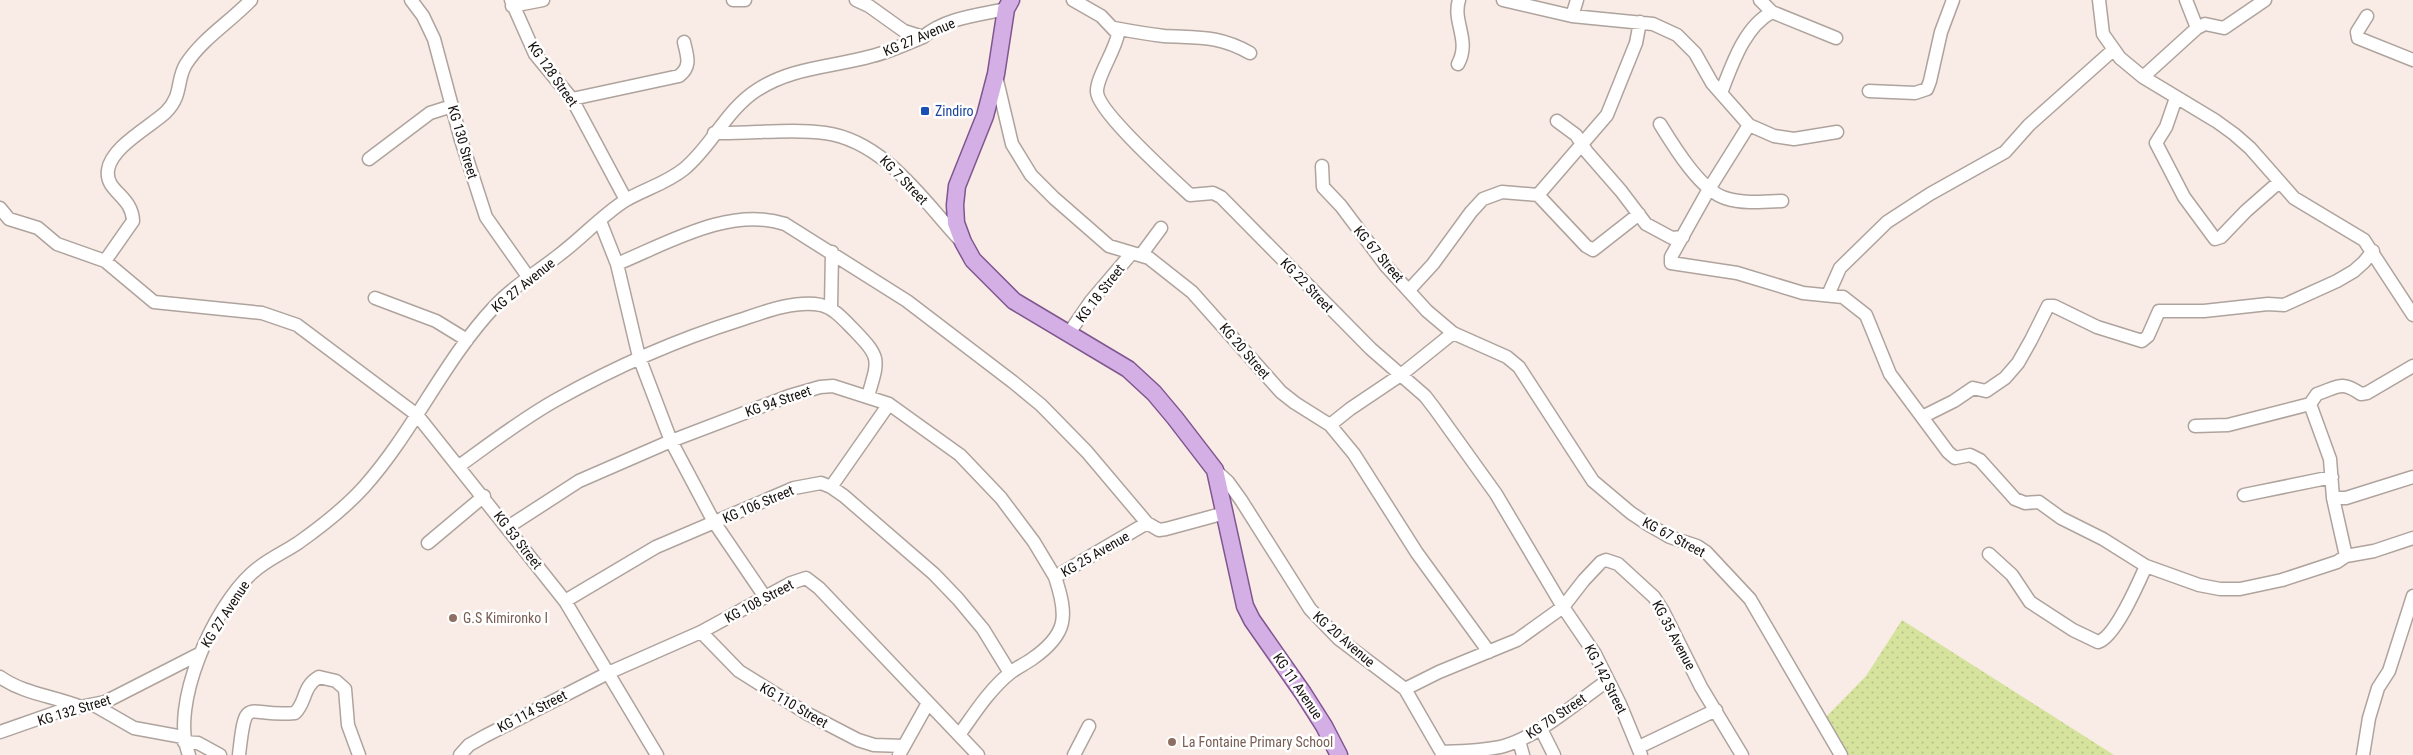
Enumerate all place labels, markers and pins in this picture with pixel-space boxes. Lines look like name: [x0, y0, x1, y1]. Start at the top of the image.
place label: Zindiro: [935, 103, 974, 119]
marker: Zindiro: [919, 105, 931, 117]
place label: G.S Kimironko I: [463, 610, 548, 626]
marker: G.S Kimironko I: [447, 612, 459, 624]
place label: La Fontaine Primary School: [1182, 734, 1333, 750]
marker: La Fontaine Primary School: [1166, 736, 1178, 748]

